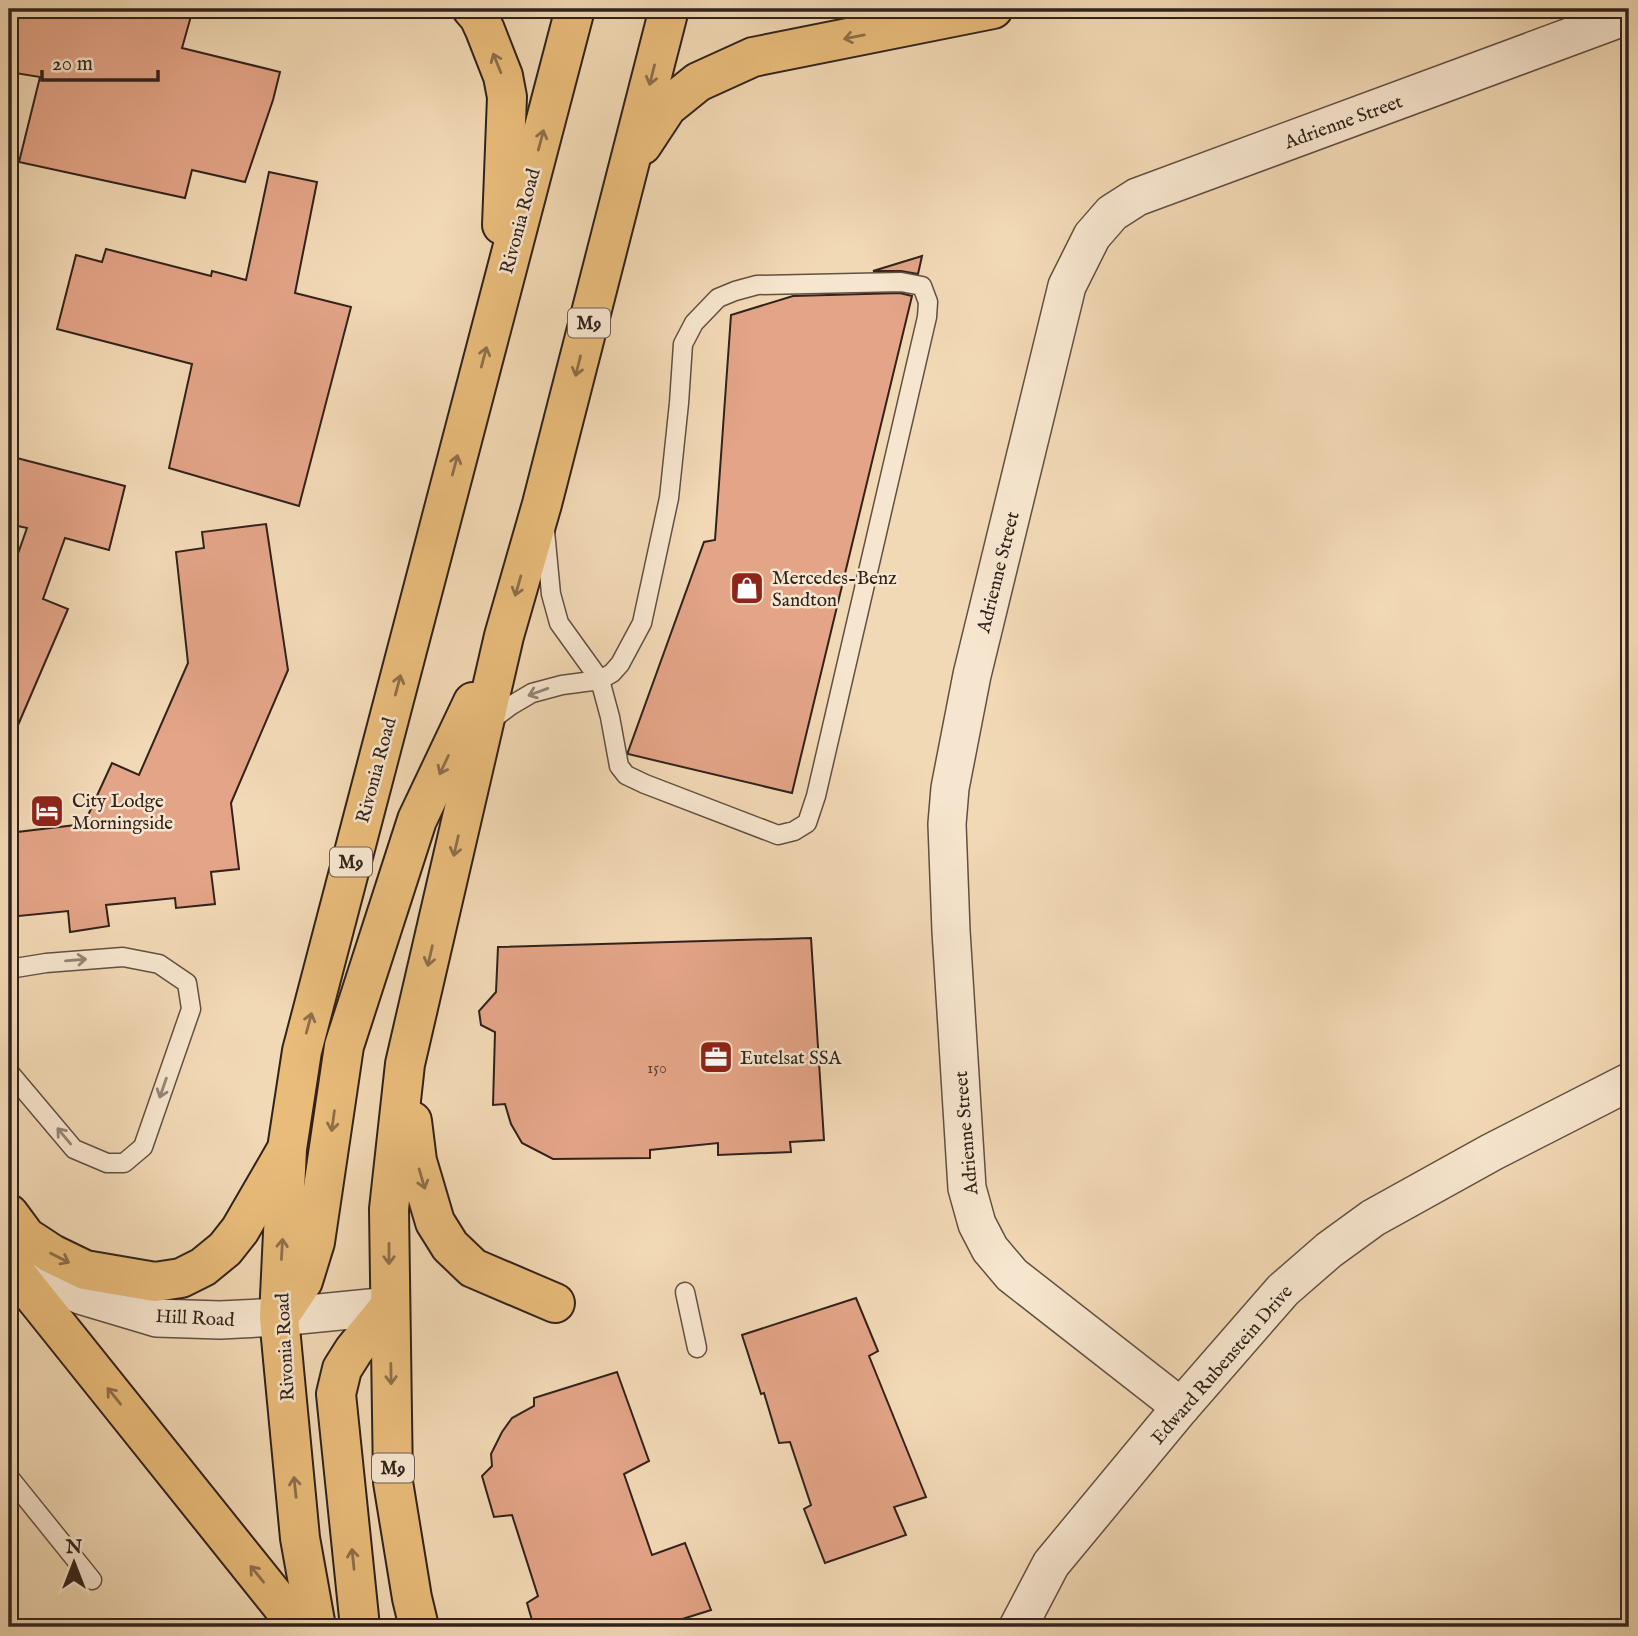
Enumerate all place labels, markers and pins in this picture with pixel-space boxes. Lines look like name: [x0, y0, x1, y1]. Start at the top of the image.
place label: Mercedes-Benz Sandton: [772, 567, 897, 613]
shop icon: Mercedes-Benz Sandton: [728, 569, 766, 607]
place label: City Lodge Morningside: [72, 790, 173, 836]
hotel icon: City Lodge Morningside: [28, 792, 66, 830]
office icon: Eutelsat SSA: [697, 1038, 735, 1076]
place label: Eutelsat SSA: [740, 1047, 843, 1071]

